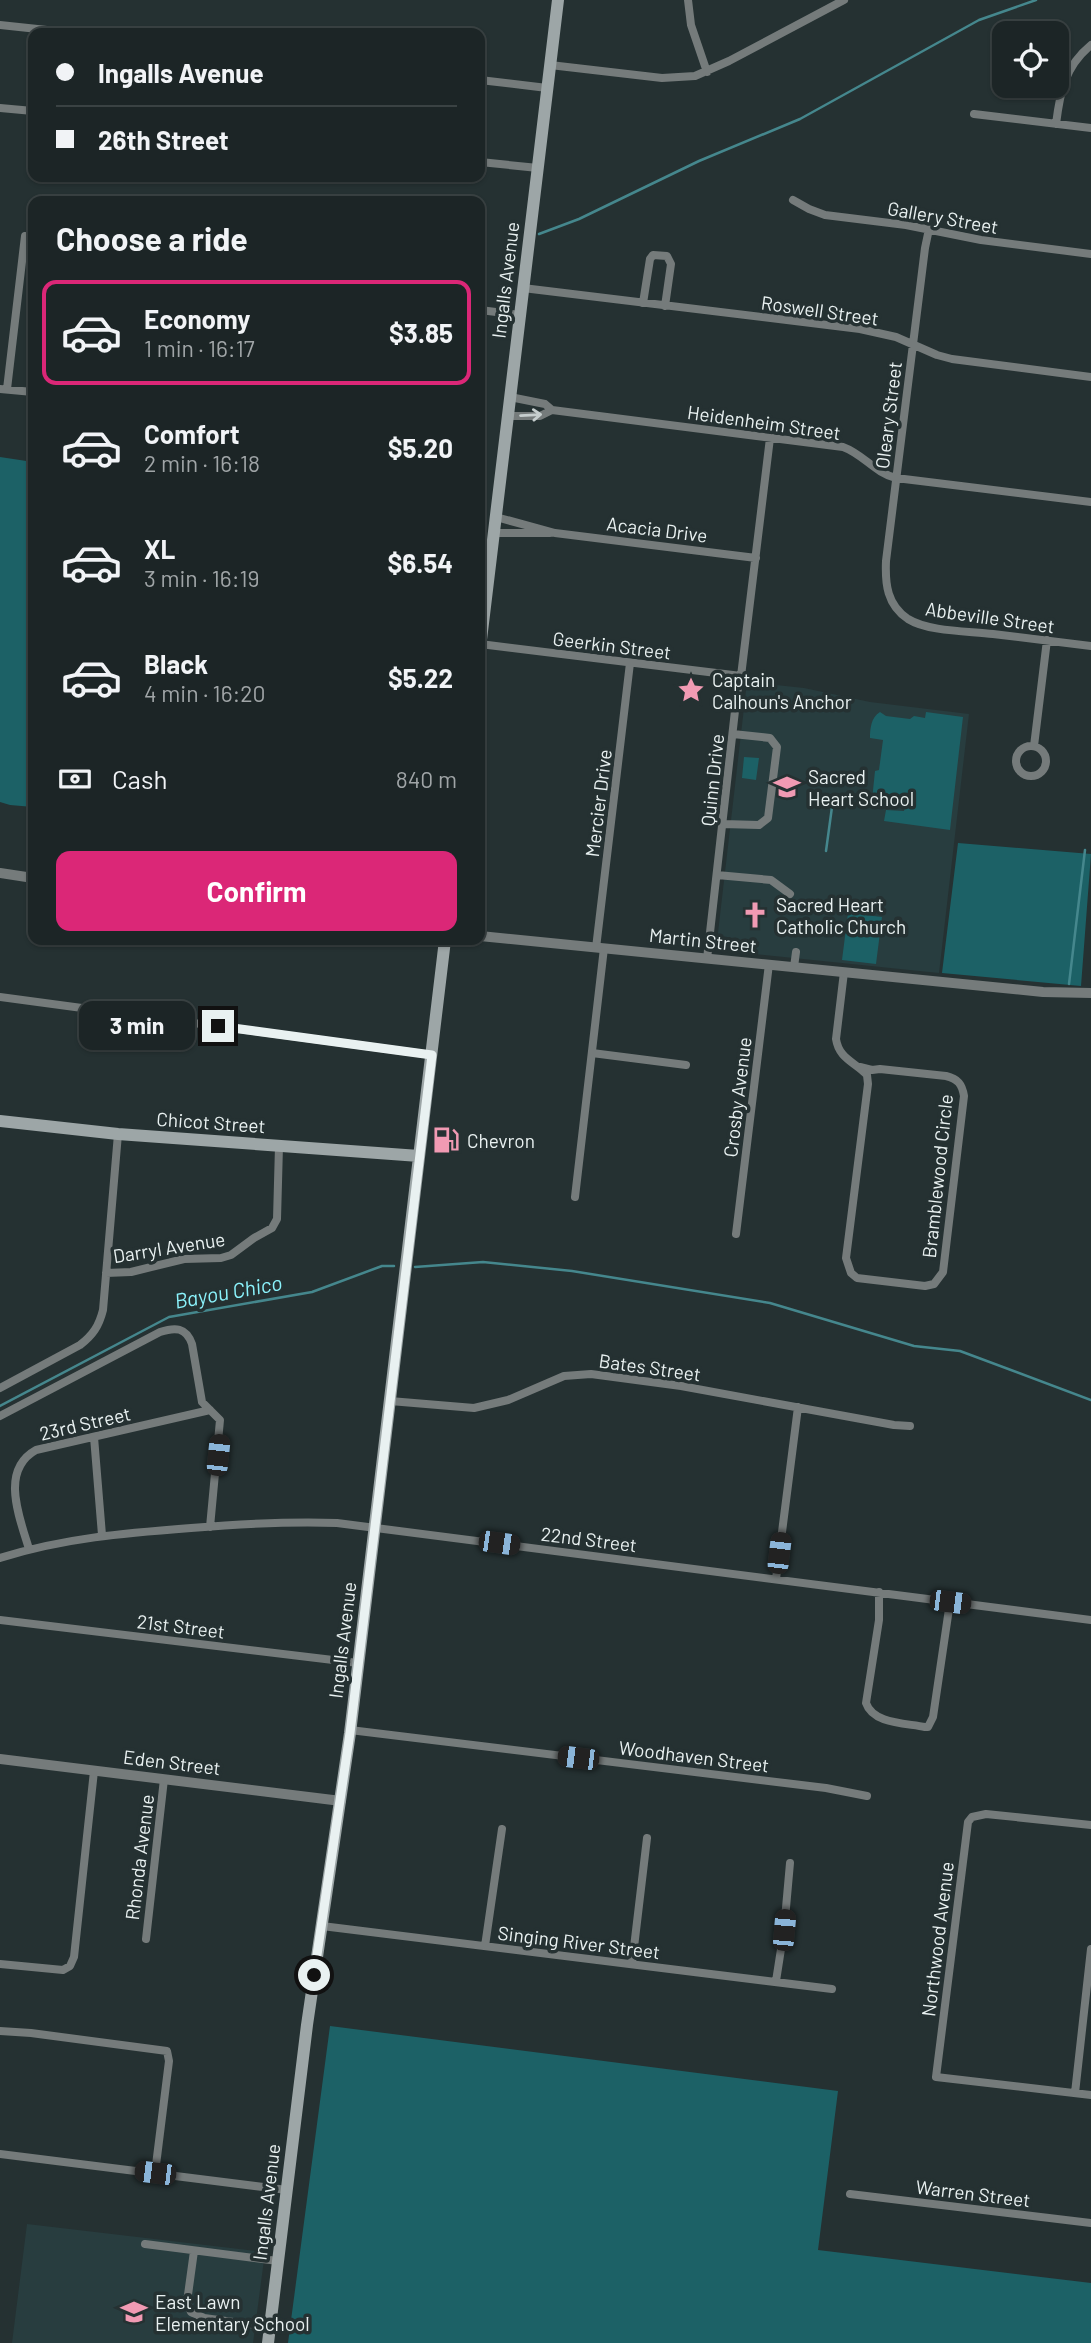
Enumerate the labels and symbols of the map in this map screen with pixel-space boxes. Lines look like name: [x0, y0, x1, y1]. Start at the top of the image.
street label: Gallery Street: [886, 196, 1000, 238]
street label: Ingalls Avenue: [486, 220, 524, 340]
street label: Roswell Street: [760, 290, 880, 330]
street label: Oleary Street: [870, 360, 906, 470]
street label: Heidenheim Street: [686, 400, 842, 444]
one-way arrow: [519, 408, 542, 421]
street label: Acacia Drive: [605, 511, 709, 547]
street label: Abbeville Street: [924, 597, 1056, 637]
street label: Geerkin Street: [552, 626, 672, 664]
place label: Captain Calhoun's Anchor: [712, 668, 852, 713]
place icon: Captain Calhoun's Anchor: [676, 675, 706, 705]
street label: Quinn Drive: [696, 733, 728, 827]
street label: Mercier Drive: [580, 748, 616, 858]
place label: Sacred Heart School: [808, 765, 914, 810]
school or university icon: Sacred Heart School: [772, 772, 802, 802]
place label: Sacred Heart Catholic Church: [776, 893, 906, 938]
church icon: Sacred Heart Catholic Church: [740, 900, 770, 930]
street label: Martin Street: [648, 923, 758, 957]
callout: 3 min: [78, 1002, 194, 1050]
route end: [202, 1010, 234, 1042]
street label: Crosby Avenue: [718, 1036, 756, 1158]
street label: Bramblewood Circle: [917, 1093, 957, 1259]
street label: Chicot Street: [156, 1107, 266, 1137]
fuel station icon: Chevron: [431, 1125, 461, 1155]
place label: Chevron: [467, 1129, 535, 1152]
street label: Darryl Avenue: [111, 1227, 227, 1267]
water label: Bayou Chico: [172, 1269, 284, 1313]
street label: Bates Street: [597, 1348, 703, 1386]
street label: 23rd Street: [37, 1401, 133, 1445]
car: [206, 1433, 231, 1477]
street label: 22nd Street: [540, 1522, 638, 1556]
car: [477, 1530, 522, 1556]
car: [767, 1531, 792, 1575]
street label: Ingalls Avenue: [323, 1580, 361, 1700]
car: [928, 1589, 973, 1615]
street label: 21st Street: [136, 1609, 226, 1643]
street label: Woodhaven Street: [617, 1735, 771, 1777]
street label: Eden Street: [122, 1745, 222, 1779]
car: [556, 1745, 601, 1771]
street label: Rhonda Avenue: [120, 1793, 158, 1921]
street label: Northwood Avenue: [916, 1860, 958, 2018]
car: [772, 1908, 797, 1952]
street label: Singing River Street: [497, 1921, 661, 1963]
route start: [298, 1959, 330, 1991]
street label: Ingalls Avenue: [247, 2142, 285, 2262]
car: [133, 2160, 178, 2186]
street label: Warren Street: [914, 2175, 1032, 2211]
place label: East Lawn Elementary School: [155, 2290, 310, 2335]
school or university icon: East Lawn Elementary School: [119, 2297, 149, 2327]

